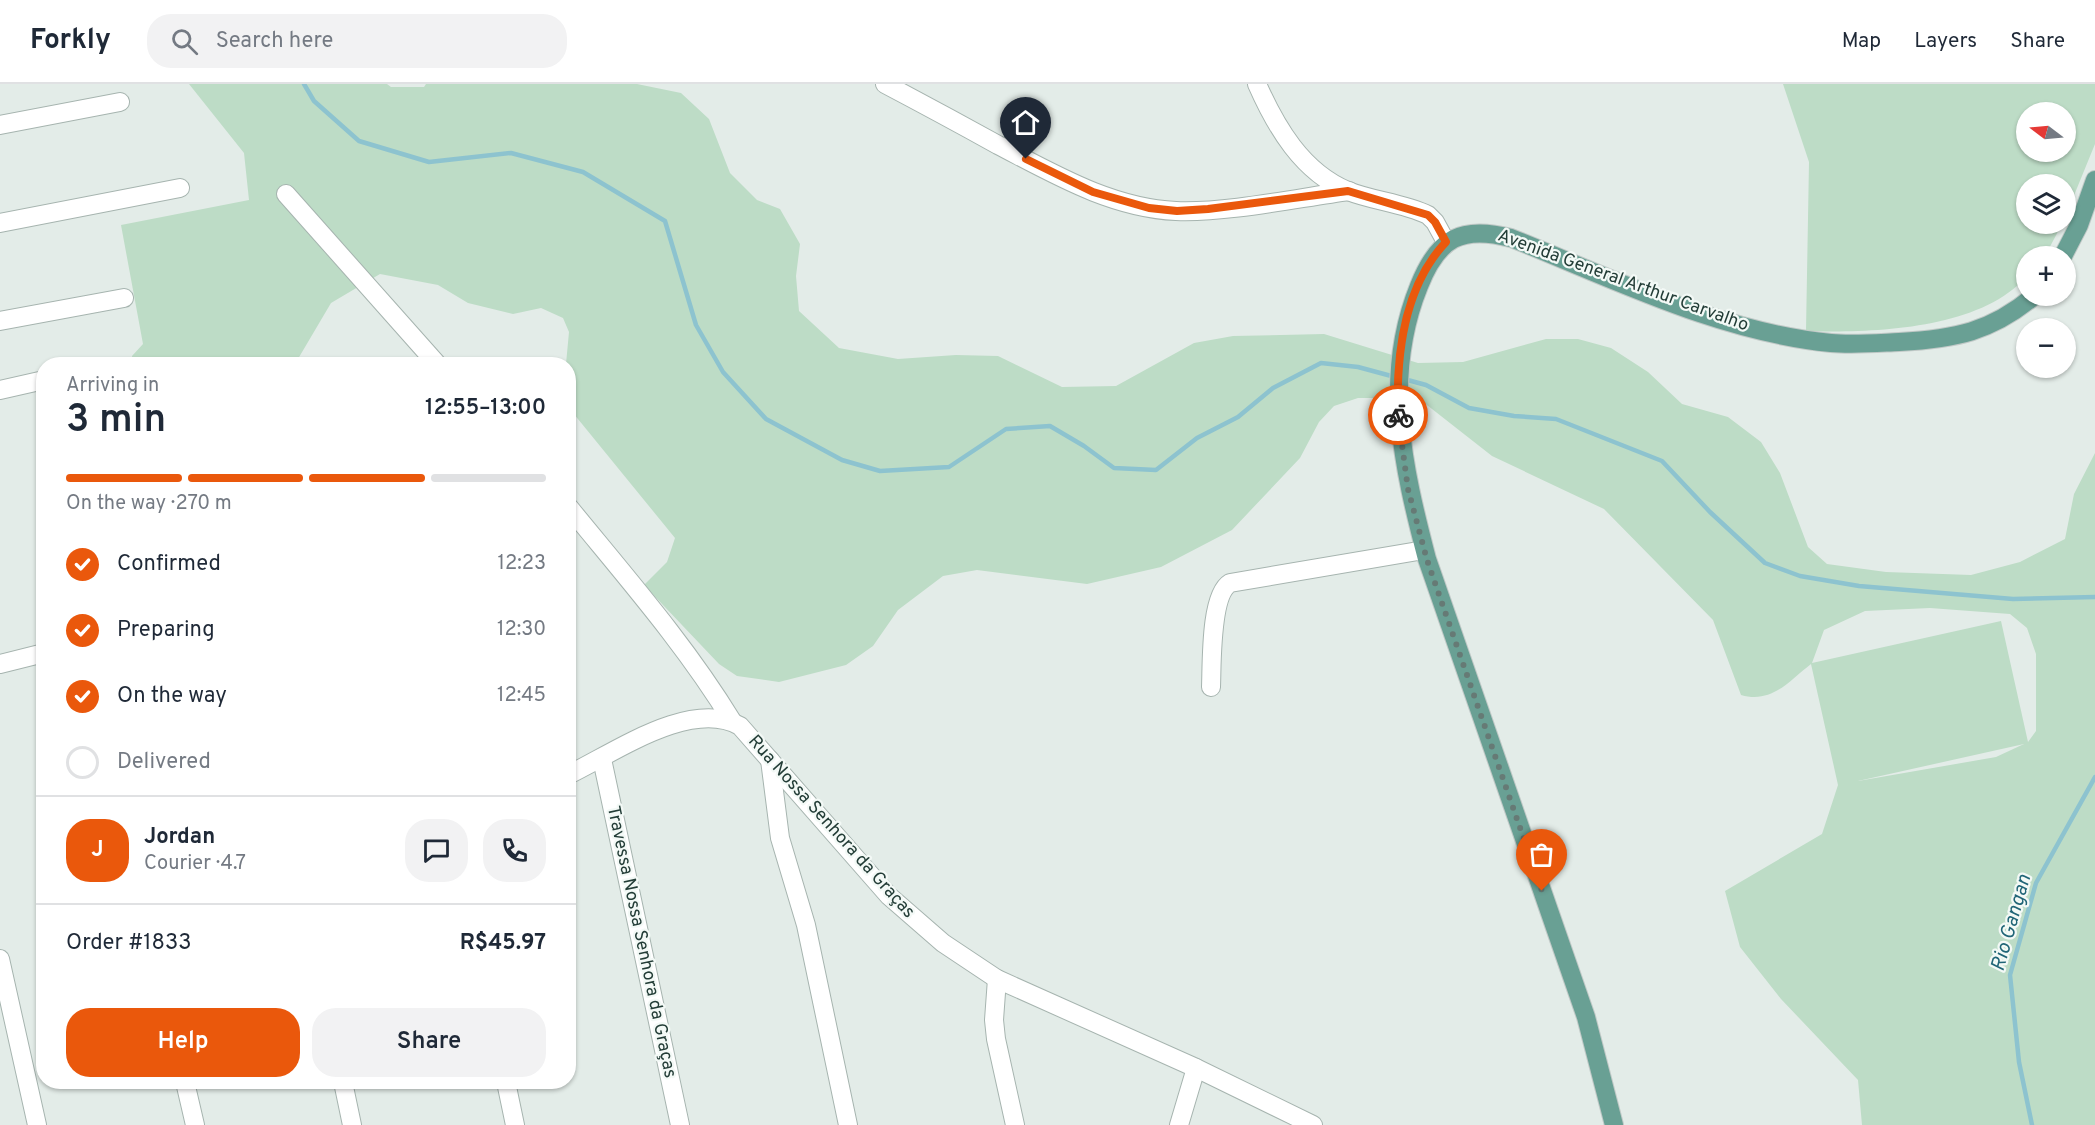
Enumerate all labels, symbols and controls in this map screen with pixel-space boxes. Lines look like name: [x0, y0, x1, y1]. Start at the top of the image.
search box: [147, 14, 567, 68]
text: Forkly: [30, 23, 111, 59]
icon: search: [168, 25, 201, 58]
text: Search here: [216, 28, 333, 55]
text: Map: [1842, 28, 1881, 55]
text: Layers: [1914, 28, 1977, 55]
text: Share: [2010, 28, 2065, 55]
pin: [1000, 97, 1051, 159]
north arrow: [2016, 102, 2076, 162]
map controls: [2016, 102, 2076, 378]
icon: home: [1009, 106, 1042, 139]
button: layers: [2016, 174, 2076, 234]
street label: Avenida General Arthur Carvalho: [1494, 225, 1752, 337]
button: +: [2016, 246, 2076, 306]
button: −: [2016, 318, 2076, 378]
text: Arriving in: [66, 373, 159, 399]
courier: [1368, 385, 1428, 445]
text: 12:55–13:00: [425, 395, 546, 422]
text: 3 min: [66, 397, 166, 446]
icon: bike: [1382, 399, 1415, 432]
text: On the way · 270 m: [66, 491, 232, 517]
icon: check: [66, 548, 99, 581]
text: Confirmed: [117, 551, 221, 578]
text: 12:23: [498, 551, 546, 577]
icon: check: [66, 614, 99, 647]
text: Preparing: [117, 617, 215, 644]
text: 12:30: [497, 617, 546, 643]
icon: check: [66, 680, 99, 713]
text: On the way: [117, 683, 227, 710]
text: 12:45: [497, 683, 546, 709]
street label: Rua Nossa Senhora da Graças: [742, 730, 920, 924]
text: Delivered: [117, 749, 211, 776]
street label: Travessa Nossa Senhora da Graças: [601, 804, 681, 1080]
button: chat: [405, 819, 468, 882]
button: phone: [483, 819, 546, 882]
text: Jordan: [144, 824, 215, 851]
pin: [1516, 829, 1567, 891]
text: J: [91, 837, 104, 864]
icon: bag: [1525, 838, 1558, 871]
text: Courier · 4.7: [144, 851, 246, 877]
water label: Rio Gangan: [1986, 872, 2038, 974]
text: Order #1833: [66, 930, 191, 957]
text: R$45.97: [460, 930, 546, 957]
button: Help: [66, 1008, 300, 1077]
button: Share: [312, 1008, 546, 1077]

